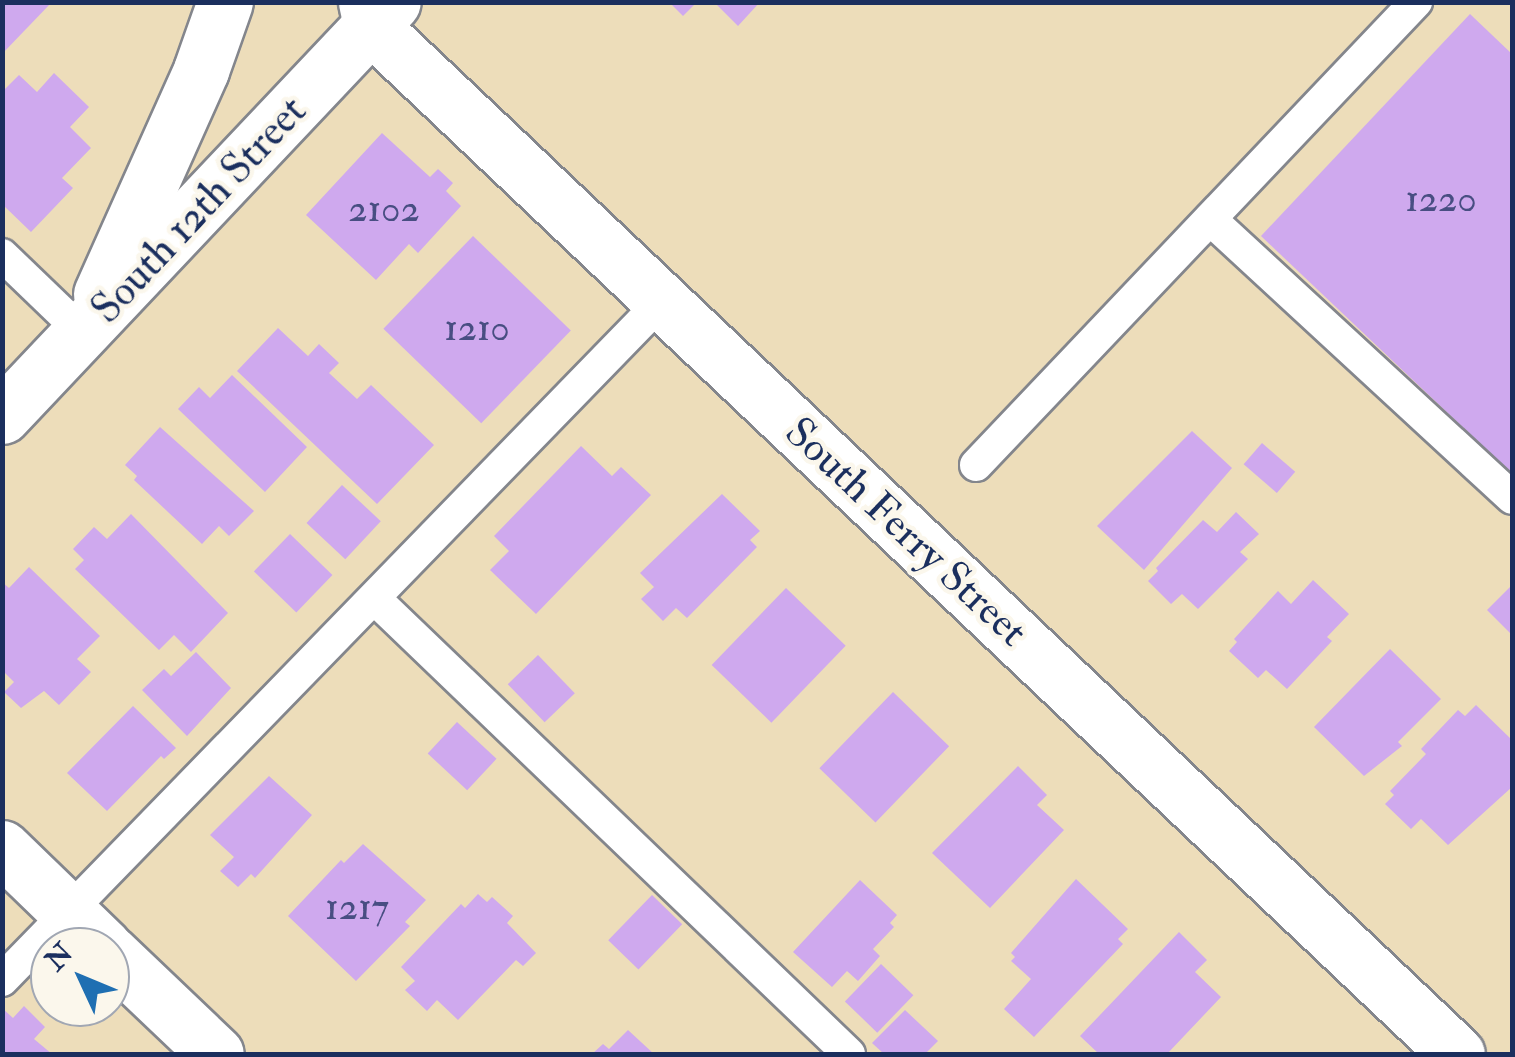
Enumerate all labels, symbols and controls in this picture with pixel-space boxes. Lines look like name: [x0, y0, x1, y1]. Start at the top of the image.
street label: South 12th Street: [81, 86, 317, 334]
house number: 1220: [1405, 177, 1477, 223]
house number: 2102: [348, 187, 420, 233]
house number: 1210: [444, 306, 510, 352]
street label: South Ferry Street: [775, 407, 1037, 657]
house number: 1217: [325, 885, 389, 931]
north arrow: [30, 927, 130, 1027]
text: N: [38, 936, 81, 978]

